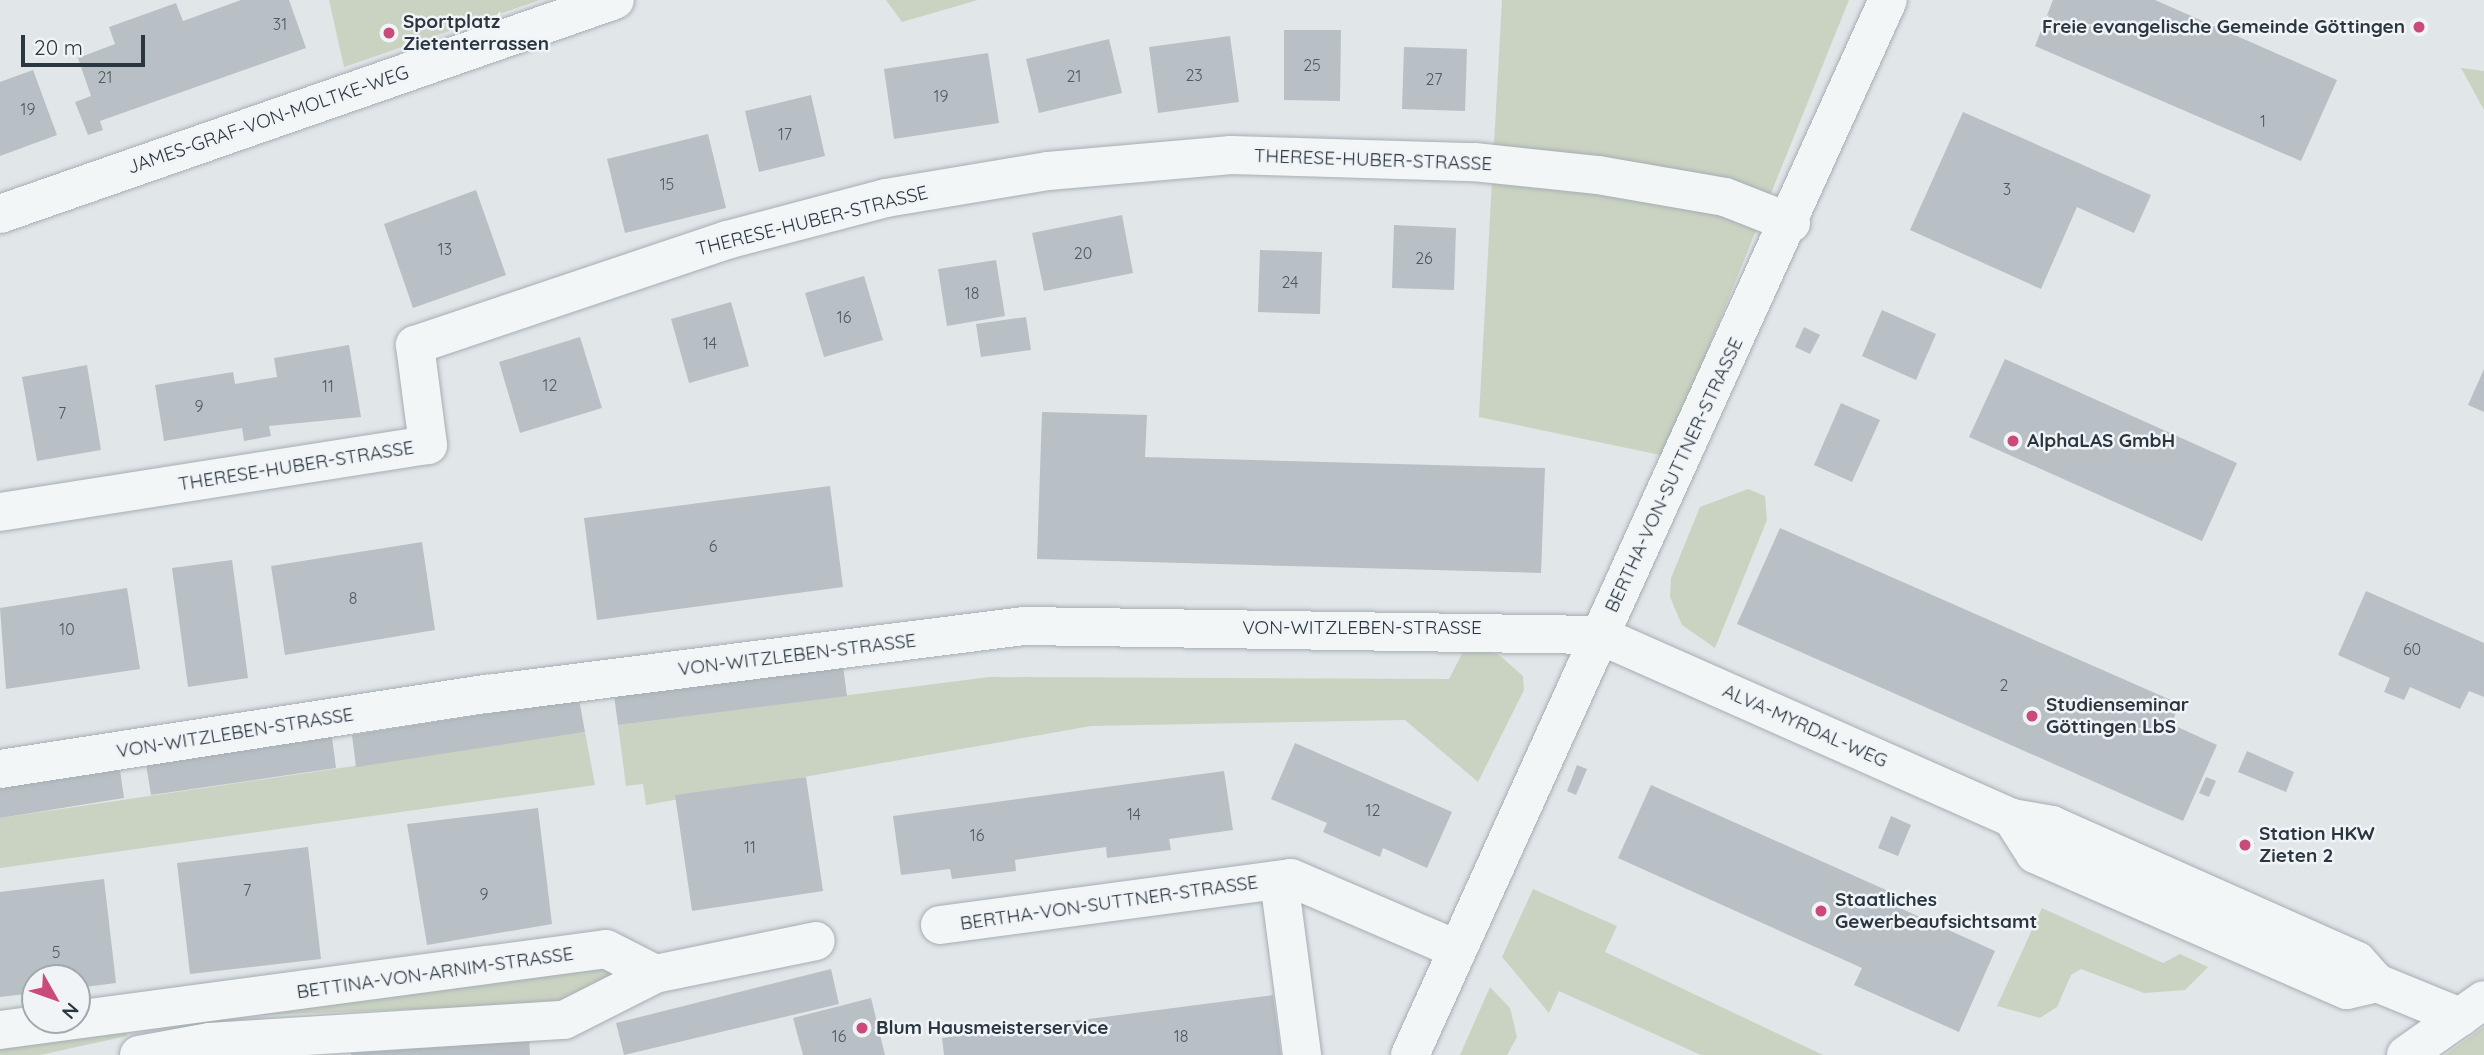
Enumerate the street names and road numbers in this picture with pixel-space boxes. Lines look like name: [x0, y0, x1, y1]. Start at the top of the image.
street label: JAMES-GRAF-VON-MOLTKE-WEG: [124, 61, 412, 179]
street label: THERESE-HUBER-STRASSE: [1254, 144, 1492, 176]
street label: THERESE-HUBER-STRASSE: [694, 181, 930, 261]
street label: BERTHA-VON-SUTTNER-STRASSE: [1600, 334, 1748, 616]
street label: THERESE-HUBER-STRASSE: [177, 436, 415, 496]
street label: VON-WITZLEBEN-STRASSE: [1242, 617, 1482, 639]
street label: VON-WITZLEBEN-STRASSE: [677, 629, 917, 681]
street label: ALVA-MYRDAL-WEG: [1719, 679, 1891, 773]
street label: VON-WITZLEBEN-STRASSE: [115, 703, 355, 763]
street label: BERTHA-VON-SUTTNER-STRASSE: [959, 871, 1259, 935]
street label: BETTINA-VON-ARNIM-STRASSE: [295, 942, 575, 1004]

